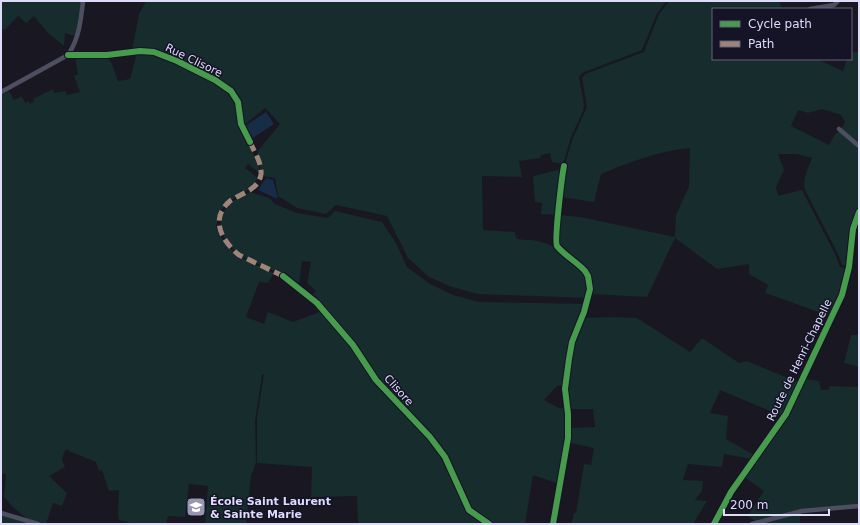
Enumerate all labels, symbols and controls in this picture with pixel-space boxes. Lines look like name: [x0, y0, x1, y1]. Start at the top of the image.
legend: [712, 8, 852, 60]
text: Cycle path: [748, 17, 812, 31]
text: Path: [748, 37, 774, 51]
street label: Rue Clisore: [163, 41, 225, 80]
street label: Route de Henri-Chapelle: [764, 297, 835, 423]
street label: Clisore: [381, 372, 416, 409]
scale bar: [724, 491, 829, 517]
place label: École Saint Laurent & Sainte Marie: [210, 495, 331, 521]
school or university icon: École Saint Laurent & Sainte Marie: [185, 496, 207, 518]
text: 200 m: [730, 498, 768, 512]

